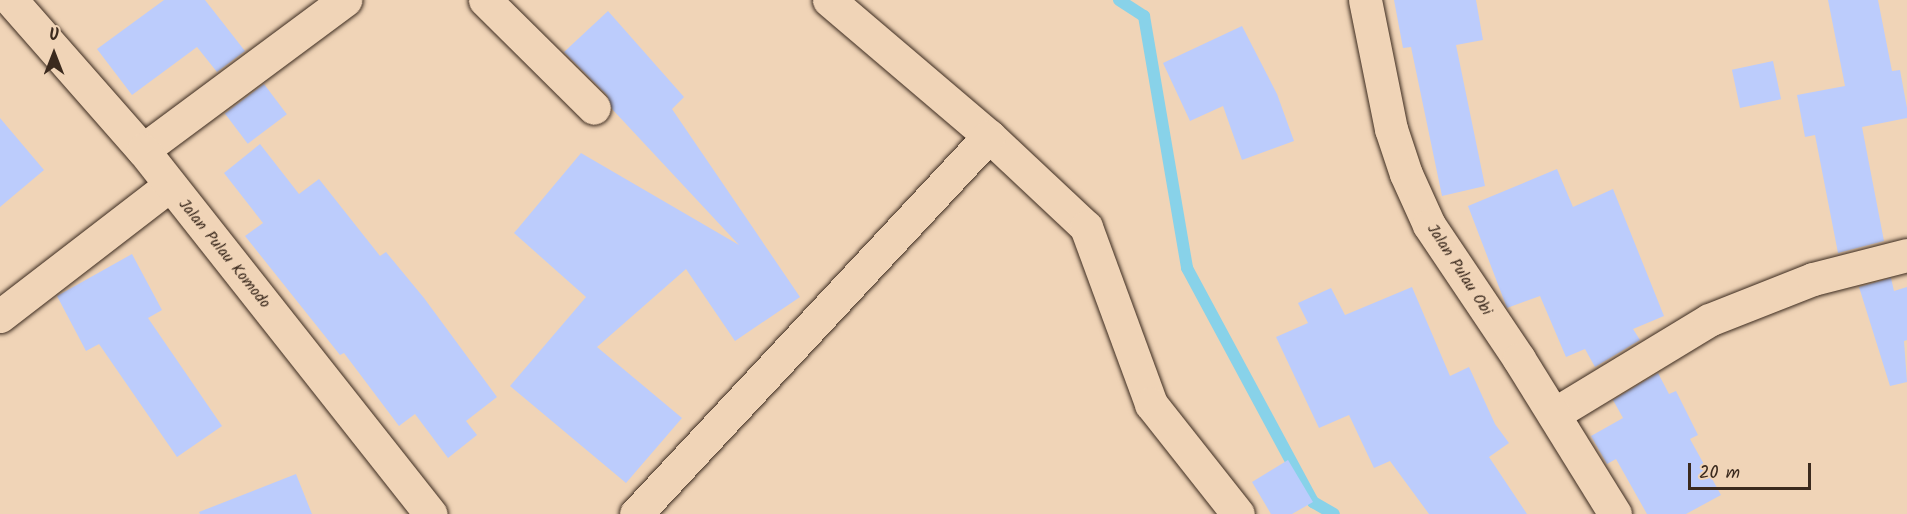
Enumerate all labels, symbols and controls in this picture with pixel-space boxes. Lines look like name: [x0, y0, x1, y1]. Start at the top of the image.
text: U: [49, 23, 59, 48]
north arrow: [24, 24, 84, 84]
street label: Jalan Pulau Komodo: [174, 195, 274, 313]
street label: Jalan Pulau Obi: [1422, 221, 1496, 319]
scale bar: [1691, 451, 1814, 489]
text: 20 m: [1699, 459, 1740, 488]

